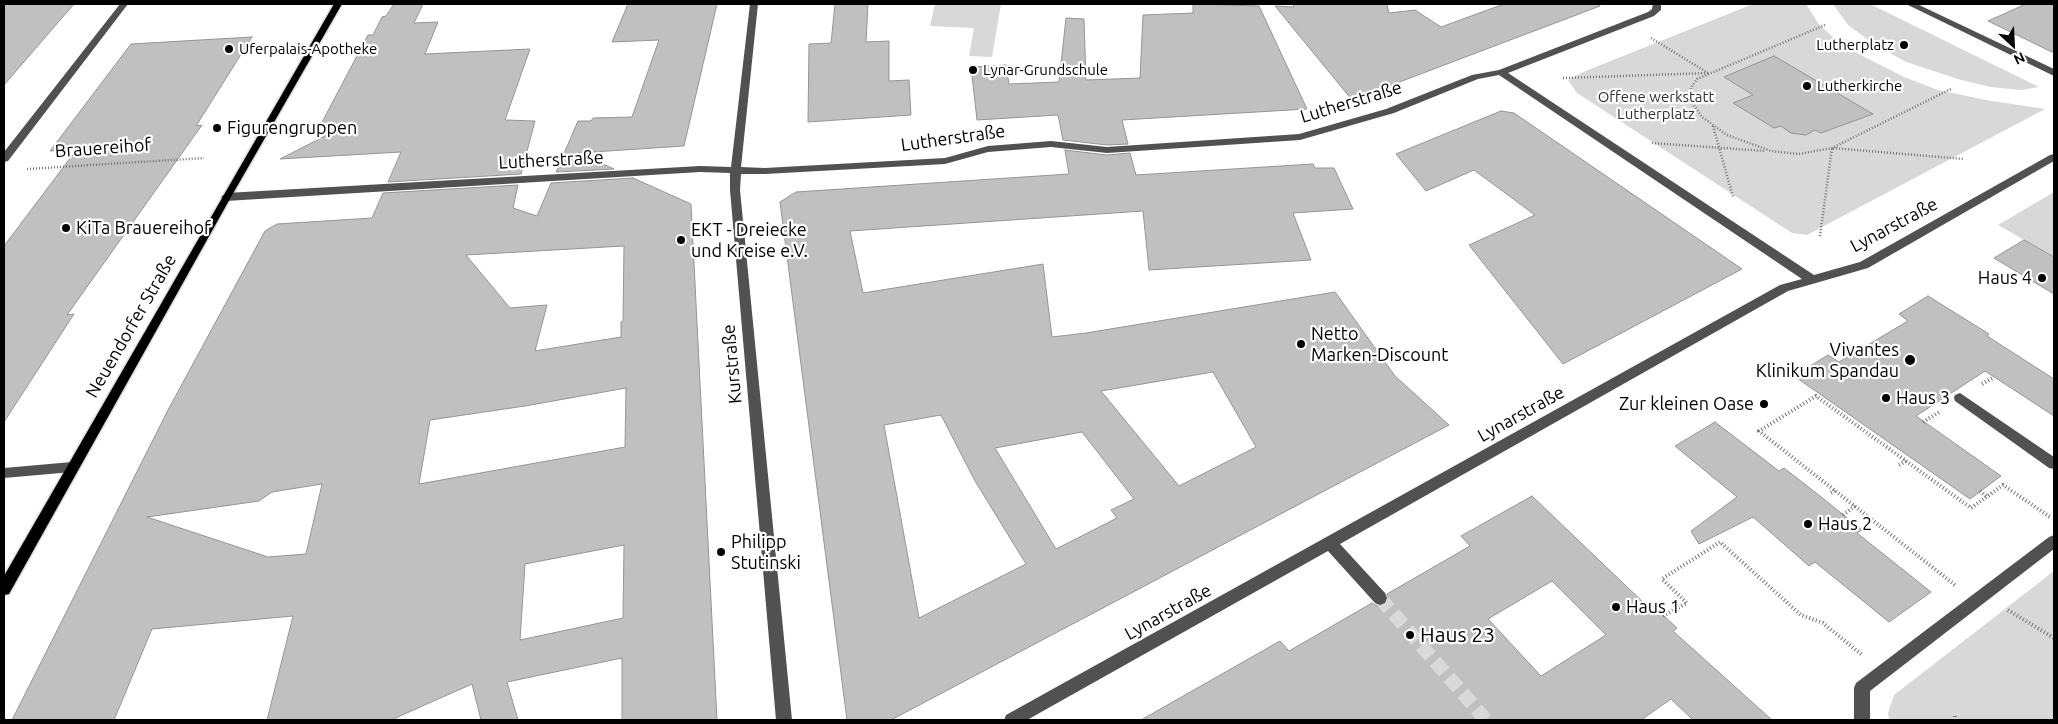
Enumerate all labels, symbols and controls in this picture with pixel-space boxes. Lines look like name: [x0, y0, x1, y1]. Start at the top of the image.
north arrow: [1988, 20, 2038, 70]
place label: Lutherplatz: [1816, 36, 1894, 54]
marker: Lutherplatz: [1898, 39, 1910, 51]
place label: Uferpalais-Apotheke: [239, 40, 377, 58]
marker: Uferpalais-Apotheke: [223, 43, 235, 55]
text: N: [2011, 49, 2027, 68]
place label: Lynar-Grundschule: [983, 61, 1108, 79]
marker: Lynar-Grundschule: [967, 64, 979, 76]
street label: Lutherstraße: [1298, 76, 1404, 128]
place label: Lutherkirche: [1817, 77, 1902, 95]
marker: Lutherkirche: [1801, 80, 1813, 92]
park label: Offene werkstatt Lutherplatz: [1598, 88, 1714, 123]
place label: Figurengruppen: [227, 117, 357, 139]
street label: Lutherstraße: [899, 120, 1007, 156]
marker: Figurengruppen: [211, 122, 223, 134]
street label: Brauereihof: [54, 134, 152, 162]
street label: Lutherstraße: [498, 146, 604, 174]
street label: Lynarstraße: [1847, 193, 1941, 257]
place label: KiTa Brauereihof: [76, 217, 211, 239]
place label: EKT - Dreiecke und Kreise e.V.: [691, 219, 808, 262]
marker: KiTa Brauereihof: [60, 222, 72, 234]
marker: EKT - Dreiecke und Kreise e.V.: [675, 234, 687, 246]
street label: Neuendorfer Straße: [81, 250, 181, 402]
place label: Haus 4: [1978, 267, 2032, 289]
marker: Haus 4: [2036, 272, 2048, 284]
street label: Kurstraße: [718, 323, 746, 405]
place label: Netto Marken-Discount: [1311, 323, 1448, 366]
marker: Netto Marken-Discount: [1295, 338, 1307, 350]
place label: Vivantes Klinikum Spandau: [1756, 339, 1899, 382]
marker: Vivantes Klinikum Spandau: [1903, 353, 1917, 367]
street label: Lynarstraße: [1474, 381, 1568, 447]
place label: Haus 3: [1896, 387, 1950, 409]
marker: Haus 3: [1880, 392, 1892, 404]
place label: Zur kleinen Oase: [1619, 393, 1754, 415]
marker: Zur kleinen Oase: [1758, 398, 1770, 410]
place label: Haus 2: [1818, 513, 1872, 535]
marker: Haus 2: [1802, 518, 1814, 530]
place label: Philipp Stutinski: [731, 531, 801, 574]
marker: Philipp Stutinski: [715, 546, 727, 558]
street label: Lynarstraße: [1121, 579, 1215, 645]
place label: Haus 1: [1626, 596, 1680, 618]
marker: Haus 1: [1610, 601, 1622, 613]
place label: Haus 23: [1420, 622, 1495, 648]
marker: Haus 23: [1404, 629, 1416, 641]

